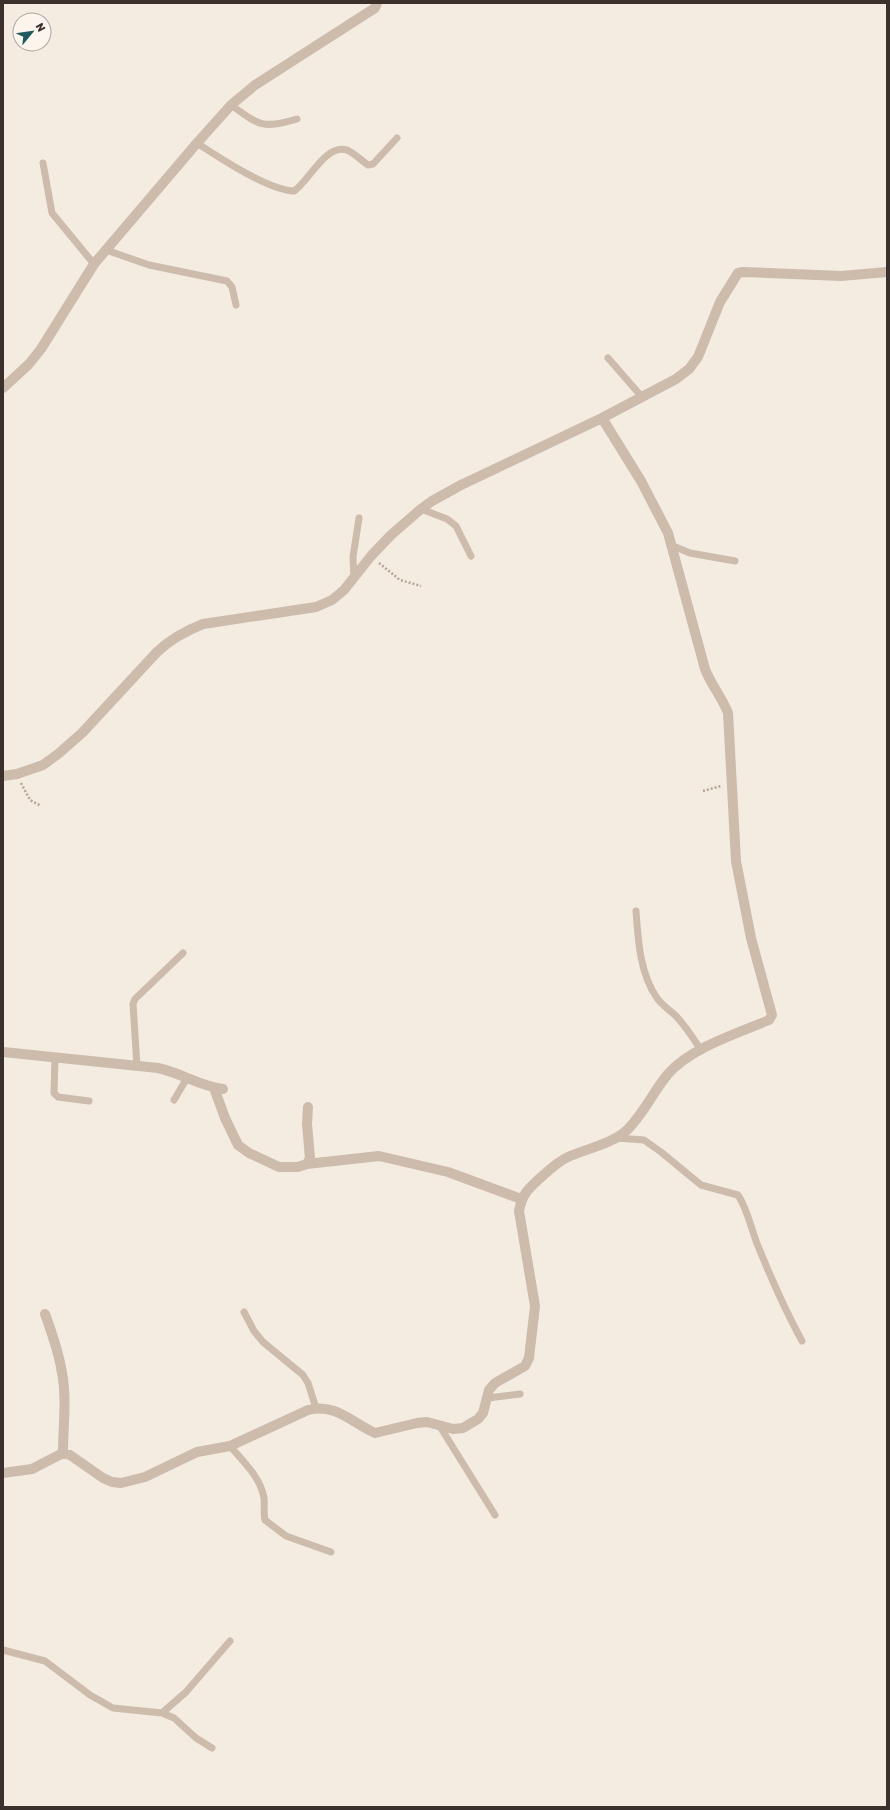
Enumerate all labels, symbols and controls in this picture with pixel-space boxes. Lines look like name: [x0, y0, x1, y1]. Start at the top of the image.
north arrow: [12, 12, 52, 52]
text: N: [33, 21, 48, 34]

